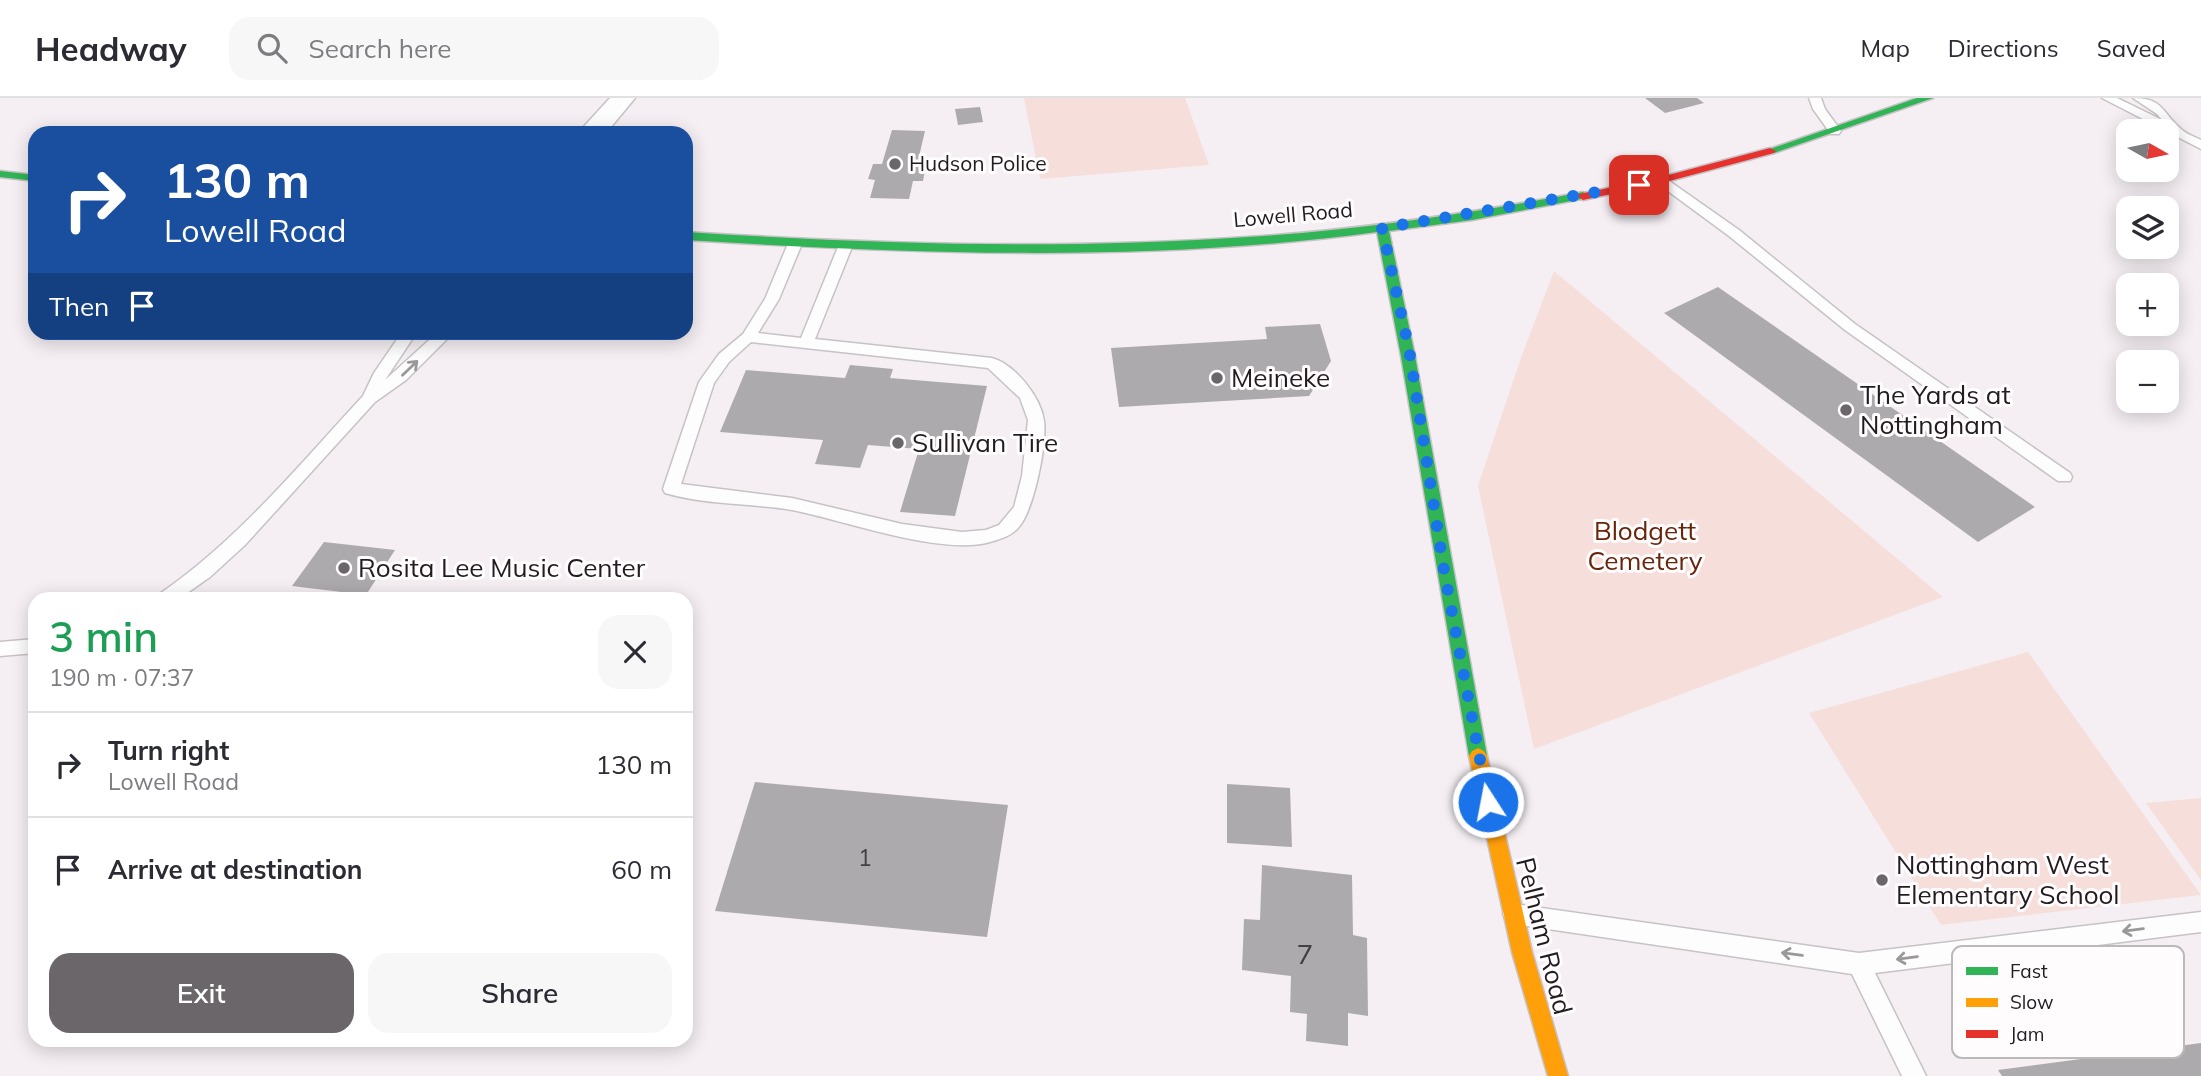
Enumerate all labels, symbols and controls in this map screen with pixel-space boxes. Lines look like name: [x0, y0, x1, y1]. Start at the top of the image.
search box: [229, 17, 719, 80]
text: Headway: [35, 28, 187, 69]
icon: search: [253, 29, 291, 67]
text: Search here: [309, 32, 451, 65]
text: Map: [1860, 33, 1910, 63]
text: Directions: [1948, 33, 2059, 63]
text: Saved: [2097, 33, 2166, 63]
north arrow: [2116, 119, 2179, 182]
map controls: [2116, 119, 2179, 413]
text: 130 m: [164, 149, 310, 210]
place label: Hudson Police: [909, 150, 1047, 176]
icon: right: [49, 154, 140, 245]
pin: [1609, 155, 1669, 215]
marker: Hudson Police: [887, 156, 903, 172]
icon: arrive: [1620, 166, 1658, 204]
street label: Lowell Road: [1232, 196, 1354, 232]
button: layers: [2116, 196, 2179, 259]
text: Lowell Road: [164, 210, 346, 250]
button: +: [2116, 273, 2179, 336]
icon: arrive: [123, 287, 161, 325]
text: Then: [49, 290, 109, 323]
button: −: [2116, 350, 2179, 413]
one-way arrow: [402, 359, 419, 376]
place label: Meineke: [1231, 361, 1330, 394]
marker: Meineke: [1209, 370, 1225, 386]
place label: The Yards at Nottingham: [1860, 378, 2011, 441]
marker: The Yards at Nottingham: [1838, 402, 1854, 418]
place label: Sullivan Tire: [912, 426, 1058, 459]
marker: Sullivan Tire: [890, 435, 906, 451]
park label: Blodgett Cemetery: [1587, 514, 1703, 577]
place label: Rosita Lee Music Center: [358, 551, 646, 584]
marker: Rosita Lee Music Center: [336, 560, 352, 576]
text: 3 min: [49, 610, 158, 663]
button: close: [598, 615, 672, 689]
text: 190 m · 07:37: [49, 663, 194, 692]
text: Turn right: [108, 734, 229, 767]
icon: right: [49, 746, 87, 784]
text: 130 m: [596, 748, 672, 781]
position arrow: [1451, 765, 1525, 839]
text: Lowell Road: [108, 767, 239, 796]
house number: 1: [858, 843, 872, 872]
place label: Nottingham West Elementary School: [1896, 848, 2120, 911]
icon: arrive: [49, 851, 87, 889]
text: Arrive at destination: [108, 853, 363, 886]
text: 60 m: [611, 853, 672, 886]
street label: Pelham Road: [1509, 854, 1580, 1018]
marker: Nottingham West Elementary School: [1874, 872, 1890, 888]
one-way arrow: [2122, 924, 2145, 937]
house number: 7: [1297, 936, 1313, 971]
legend: [1952, 946, 2184, 1058]
one-way arrow: [1781, 947, 1804, 960]
one-way arrow: [1897, 951, 1919, 964]
button: Exit: [49, 953, 354, 1033]
button: Share: [368, 953, 672, 1033]
text: Fast: [2010, 959, 2048, 983]
text: Slow: [2010, 990, 2054, 1014]
text: Jam: [2010, 1022, 2044, 1046]

